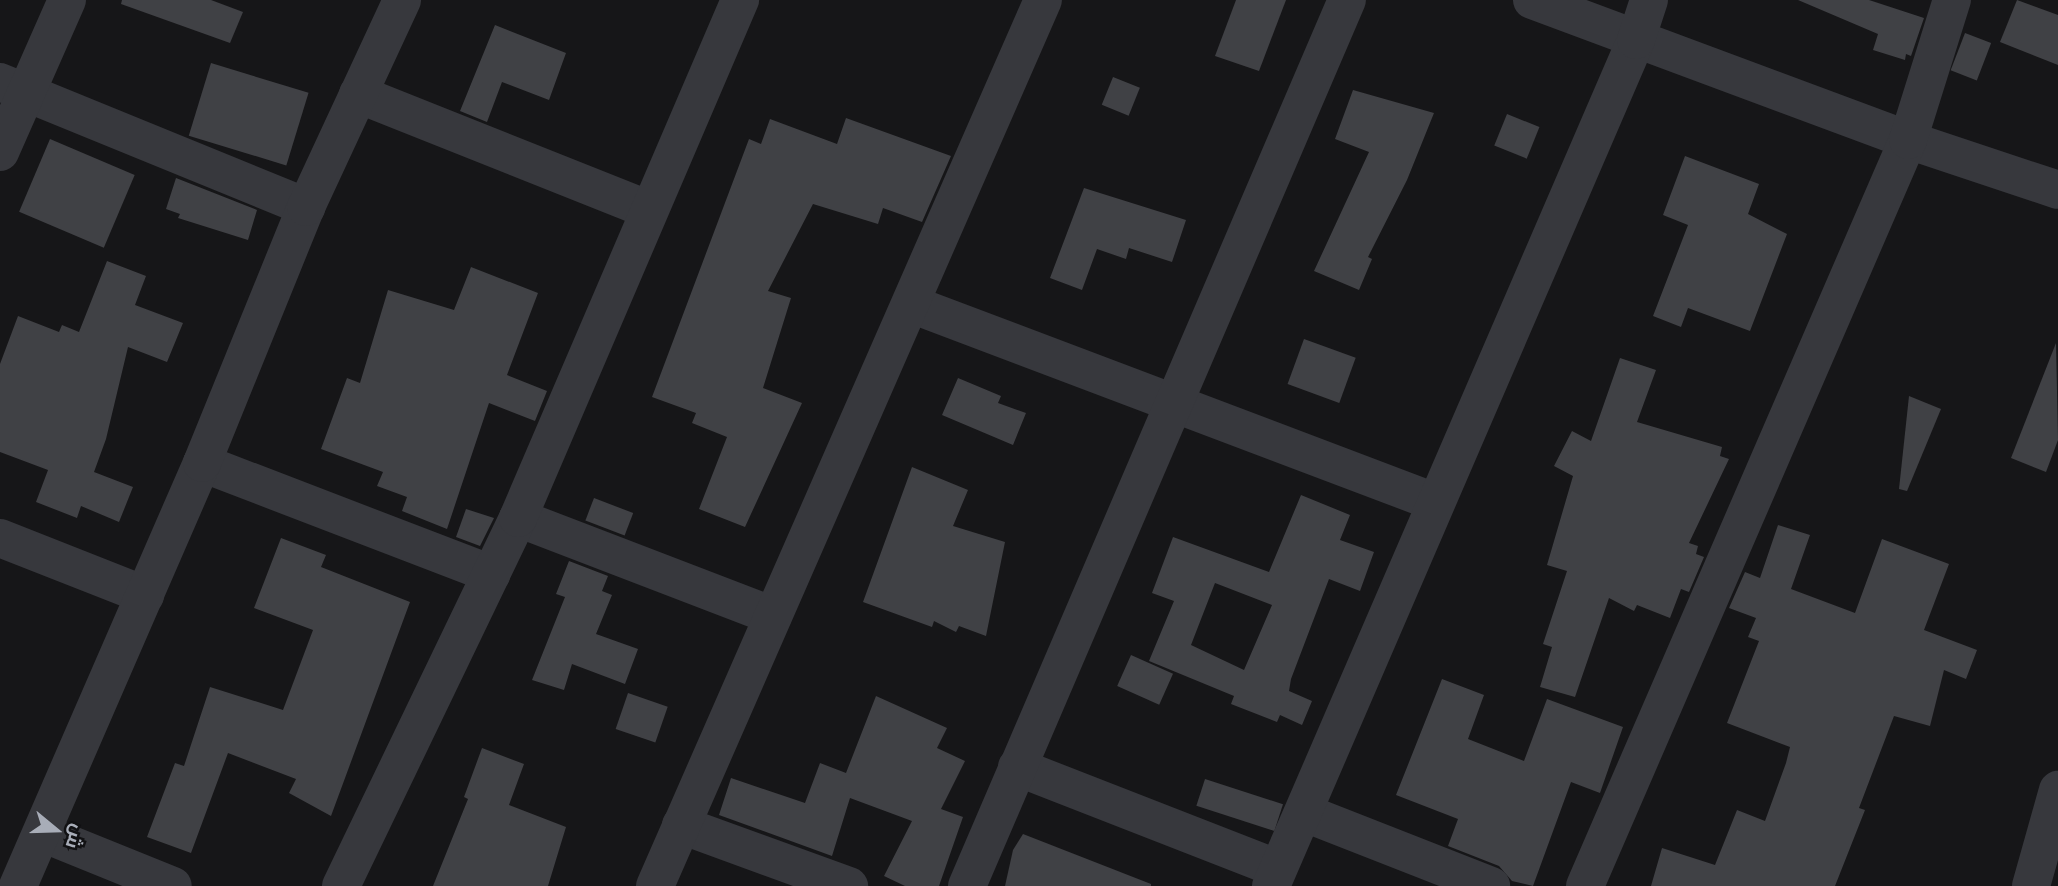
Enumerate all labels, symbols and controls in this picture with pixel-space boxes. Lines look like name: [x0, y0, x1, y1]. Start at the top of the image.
north arrow: [21, 795, 91, 865]
text: ش: [61, 822, 91, 852]

